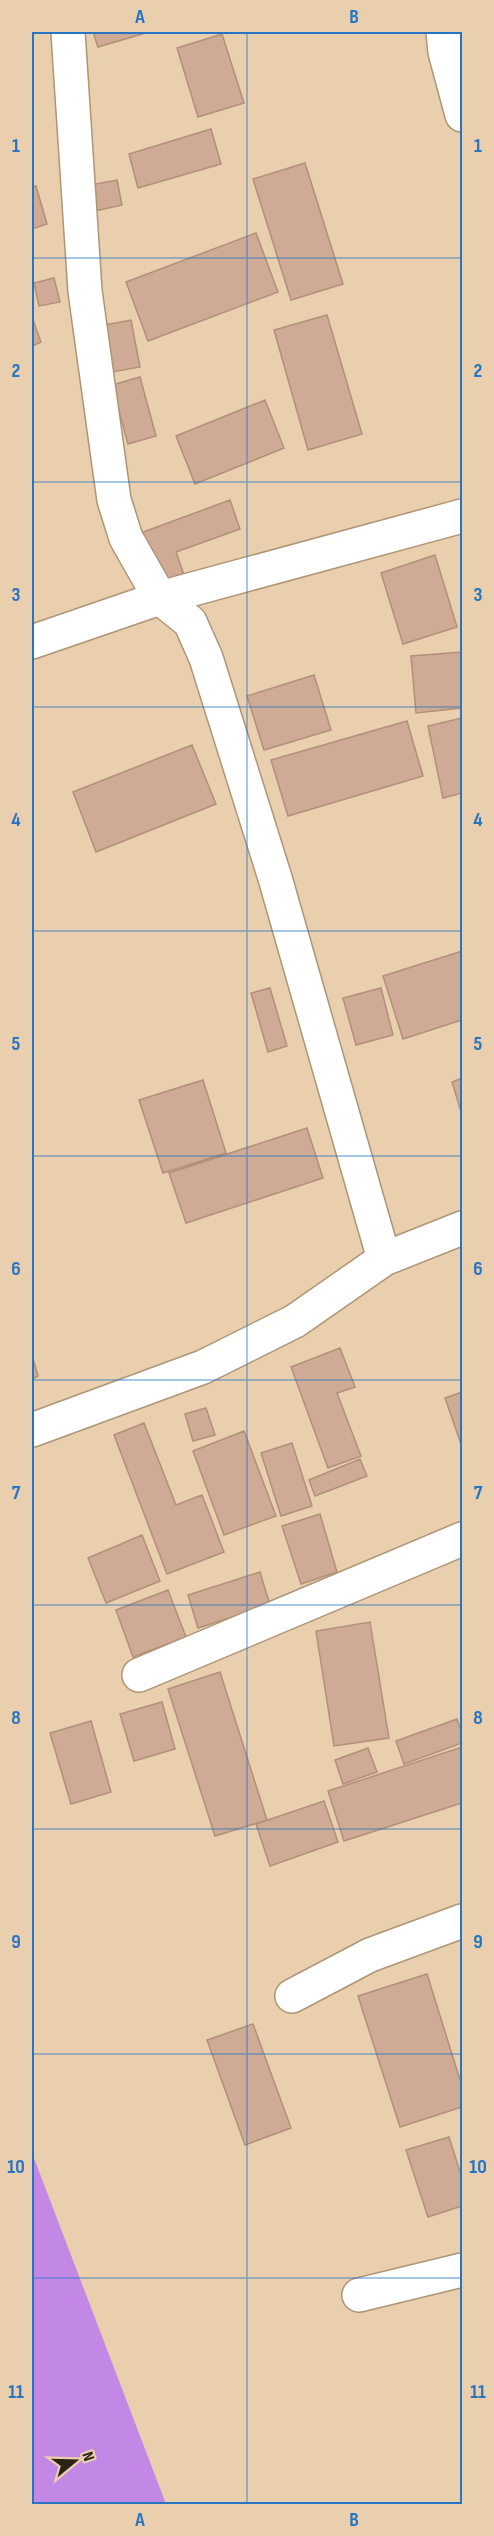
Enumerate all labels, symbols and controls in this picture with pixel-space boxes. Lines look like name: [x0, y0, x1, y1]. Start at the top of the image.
text: A: [134, 5, 145, 29]
text: B: [349, 5, 359, 29]
text: 1: [12, 134, 20, 158]
text: 1: [474, 134, 482, 158]
text: 2: [12, 359, 20, 383]
text: 2: [474, 359, 482, 383]
text: 3: [12, 583, 21, 607]
text: 3: [474, 583, 483, 607]
text: 4: [11, 808, 21, 832]
text: 4: [473, 808, 483, 832]
text: 5: [12, 1032, 21, 1056]
text: 5: [474, 1032, 483, 1056]
text: 6: [11, 1257, 21, 1281]
text: 6: [473, 1257, 483, 1281]
text: 7: [12, 1481, 21, 1505]
text: 7: [474, 1481, 483, 1505]
text: 8: [11, 1706, 21, 1730]
text: 8: [473, 1706, 483, 1730]
text: 9: [11, 1930, 21, 1954]
text: 9: [473, 1930, 483, 1954]
text: 10: [7, 2155, 25, 2179]
text: 10: [469, 2155, 487, 2179]
text: 11: [8, 2380, 24, 2404]
text: 11: [470, 2380, 486, 2404]
north arrow: [45, 2431, 105, 2491]
text: N: [77, 2449, 98, 2464]
text: A: [134, 2508, 145, 2532]
text: B: [349, 2508, 359, 2532]

